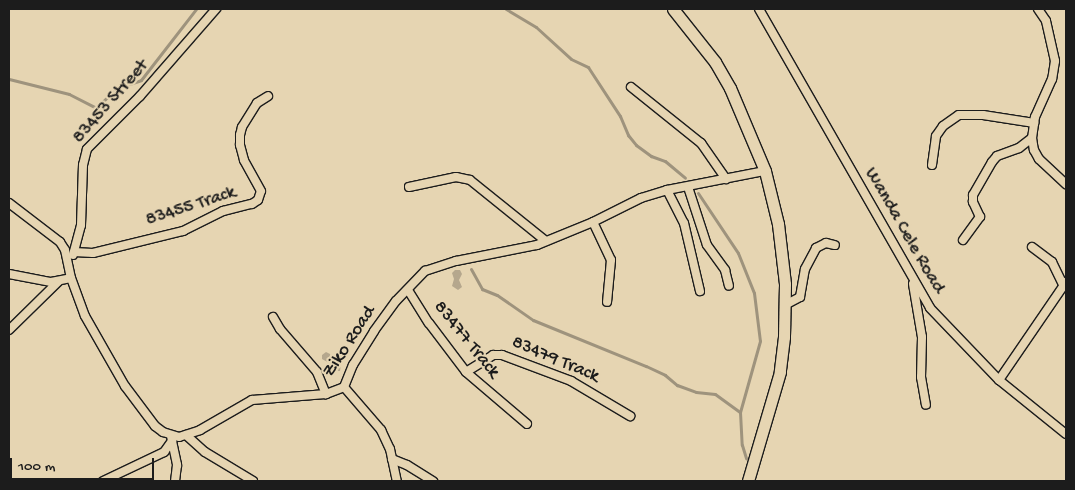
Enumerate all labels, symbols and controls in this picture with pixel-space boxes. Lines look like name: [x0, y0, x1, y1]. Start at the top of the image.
street label: 83453 Street: [68, 55, 154, 149]
street label: Wanda Cele Road: [859, 164, 949, 298]
street label: 83455 Track: [143, 182, 239, 232]
street label: 83477 Track: [428, 297, 504, 383]
street label: Ziko Road: [318, 302, 382, 382]
street label: 83479 Track: [508, 331, 602, 389]
scale bar: [12, 448, 156, 480]
text: 100 m: [18, 458, 55, 476]

